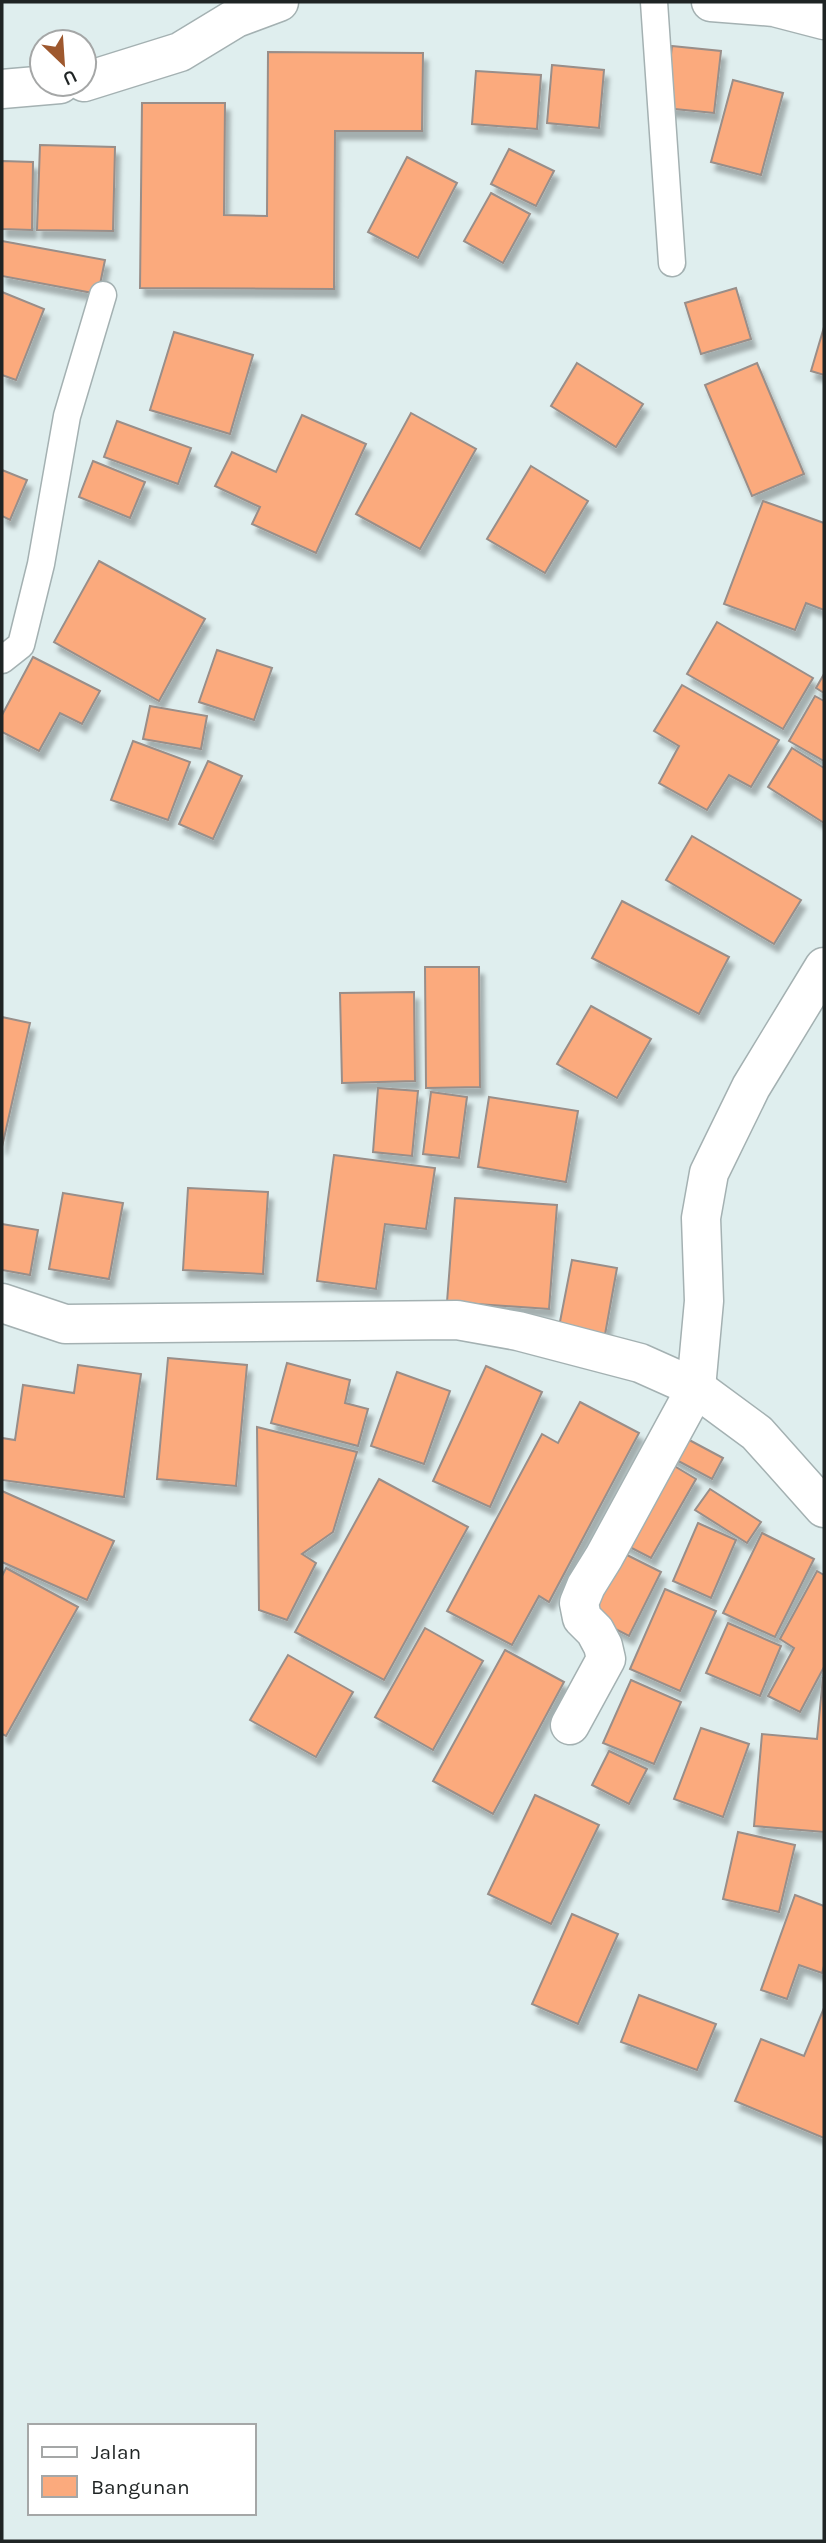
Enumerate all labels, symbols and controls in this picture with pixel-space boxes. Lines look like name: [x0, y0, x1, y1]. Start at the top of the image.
north arrow: [28, 28, 98, 98]
text: U: [59, 65, 80, 90]
legend: [28, 2424, 256, 2515]
text: Jalan: [91, 2440, 141, 2464]
text: Bangunan: [91, 2475, 190, 2499]

